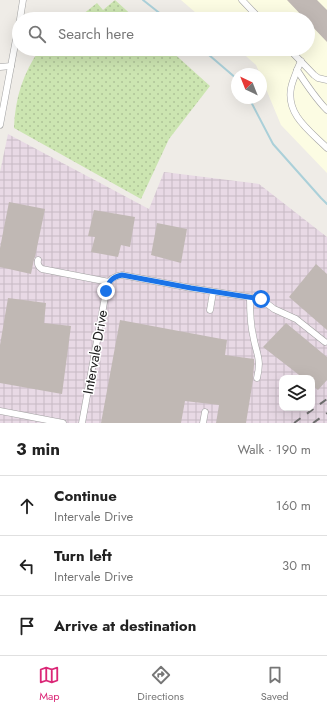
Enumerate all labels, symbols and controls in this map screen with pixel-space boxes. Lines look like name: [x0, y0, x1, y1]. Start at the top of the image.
search box: [12, 12, 315, 56]
icon: search: [26, 23, 48, 45]
text: Search here: [58, 23, 134, 45]
north arrow: [231, 68, 267, 104]
route end: [97, 282, 115, 300]
route start: [252, 290, 270, 308]
street label: Intervale Drive: [78, 308, 112, 396]
map controls: [279, 375, 315, 411]
button: layers: [279, 375, 315, 411]
text: 3 min: [16, 437, 60, 461]
text: Walk · 190 m: [238, 440, 311, 459]
text: Continue: [54, 485, 117, 507]
icon: ahead: [16, 495, 38, 517]
text: 160 m: [276, 496, 311, 515]
text: Intervale Drive: [54, 507, 133, 526]
text: Turn left: [54, 545, 112, 567]
icon: left: [16, 555, 38, 577]
text: 30 m: [282, 556, 311, 575]
text: Intervale Drive: [54, 567, 133, 586]
icon: arrive: [16, 615, 38, 637]
text: Arrive at destination: [54, 615, 196, 637]
tab: Map: [38, 664, 60, 704]
tab: Directions: [137, 664, 184, 704]
tab: Saved: [261, 664, 289, 704]

